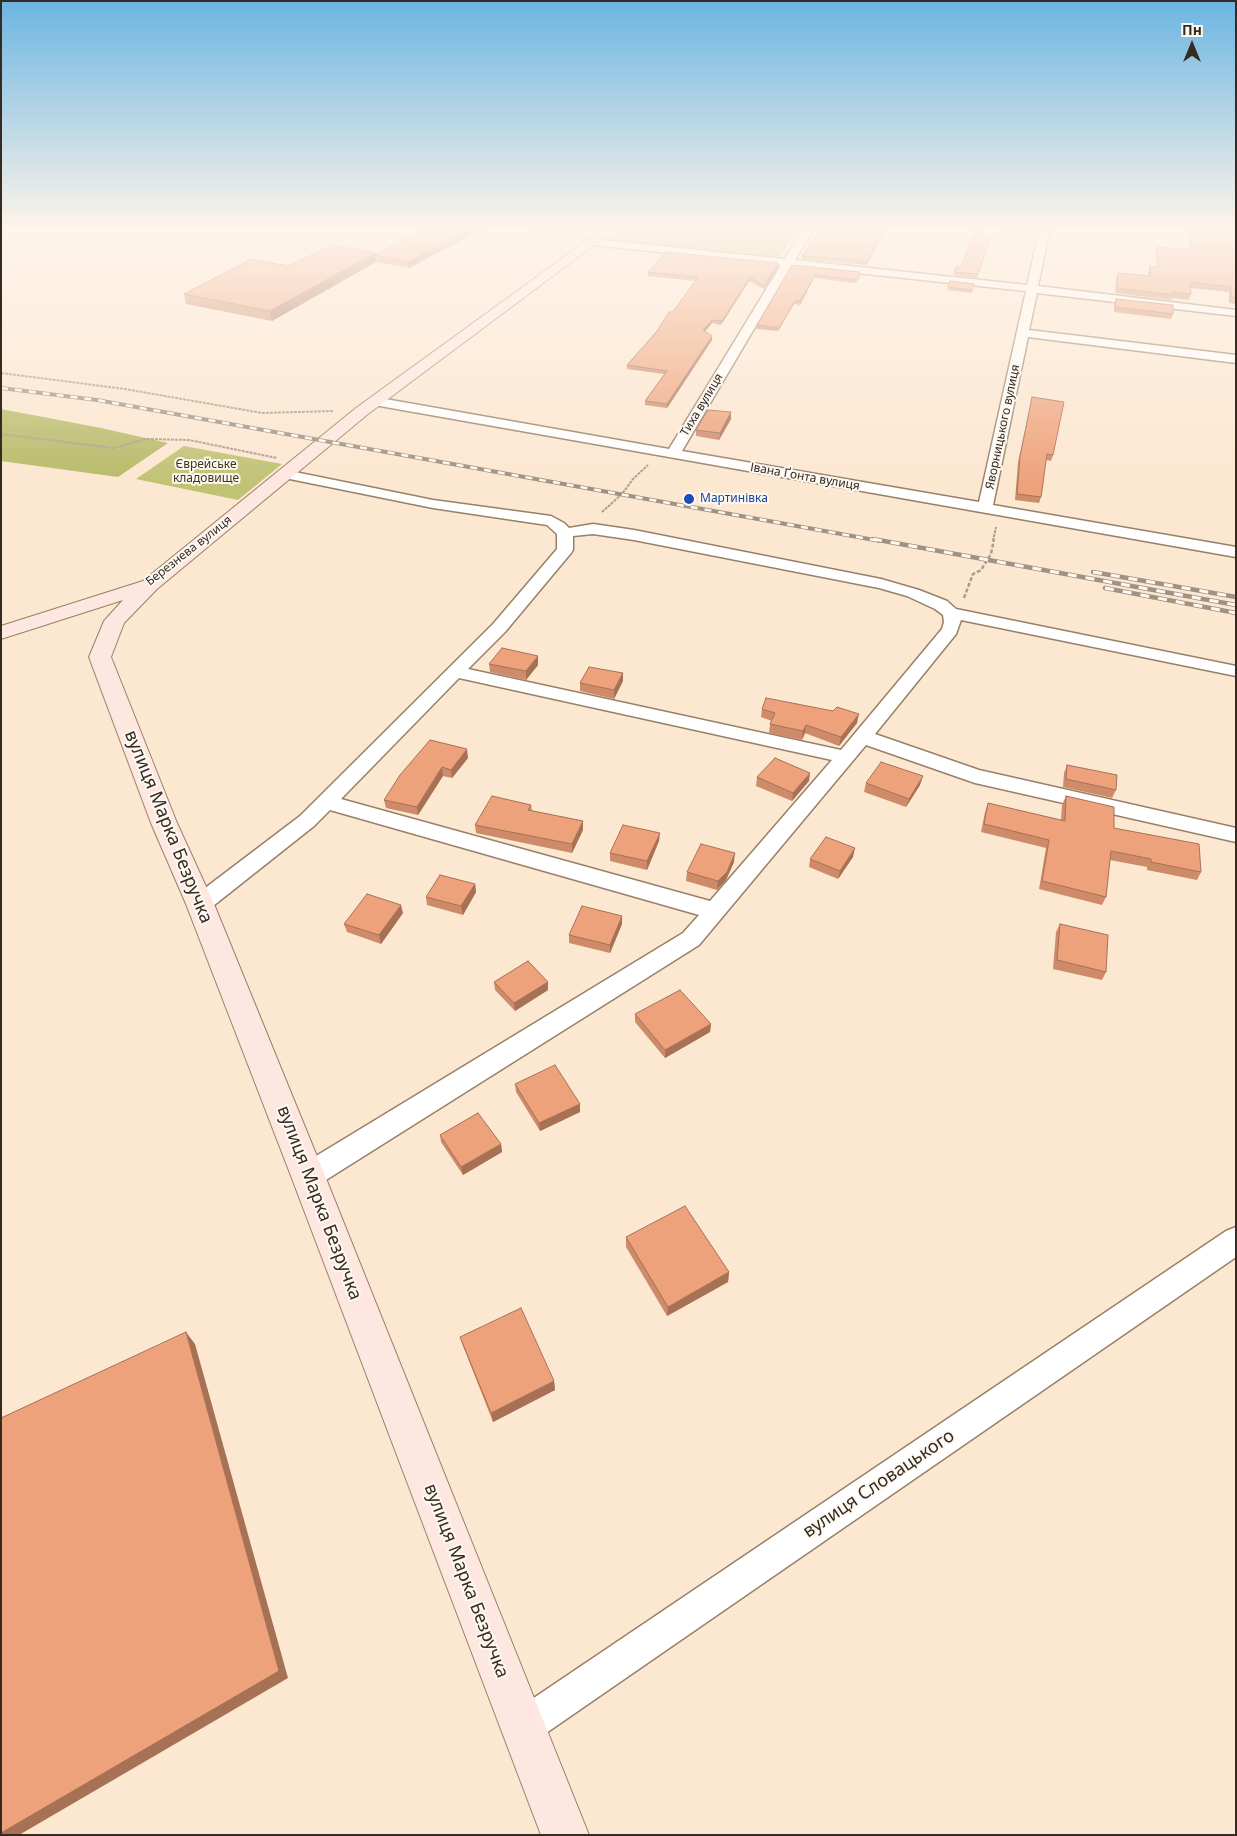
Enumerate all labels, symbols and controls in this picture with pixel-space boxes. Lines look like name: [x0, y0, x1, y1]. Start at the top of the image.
north arrow: [1167, 20, 1217, 70]
text: Пн: [1182, 20, 1202, 39]
street label: Яворницького вулиця: [983, 363, 1023, 491]
street label: Тиха вулиця: [678, 371, 726, 439]
park label: Єврейське кладовище: [173, 458, 239, 486]
street label: Івана Ґонта вулиця: [749, 460, 861, 494]
marker: Мартинівка: [682, 492, 696, 506]
place label: Мартинівка: [700, 492, 768, 506]
street label: Березнева вулиця: [143, 513, 235, 589]
street label: вулиця Марка Безручка: [119, 727, 217, 927]
street label: вулиця Марка Безручка: [272, 1103, 366, 1303]
street label: вулиця Словацького: [799, 1425, 959, 1543]
street label: вулиця Марка Безручка: [419, 1481, 513, 1681]

